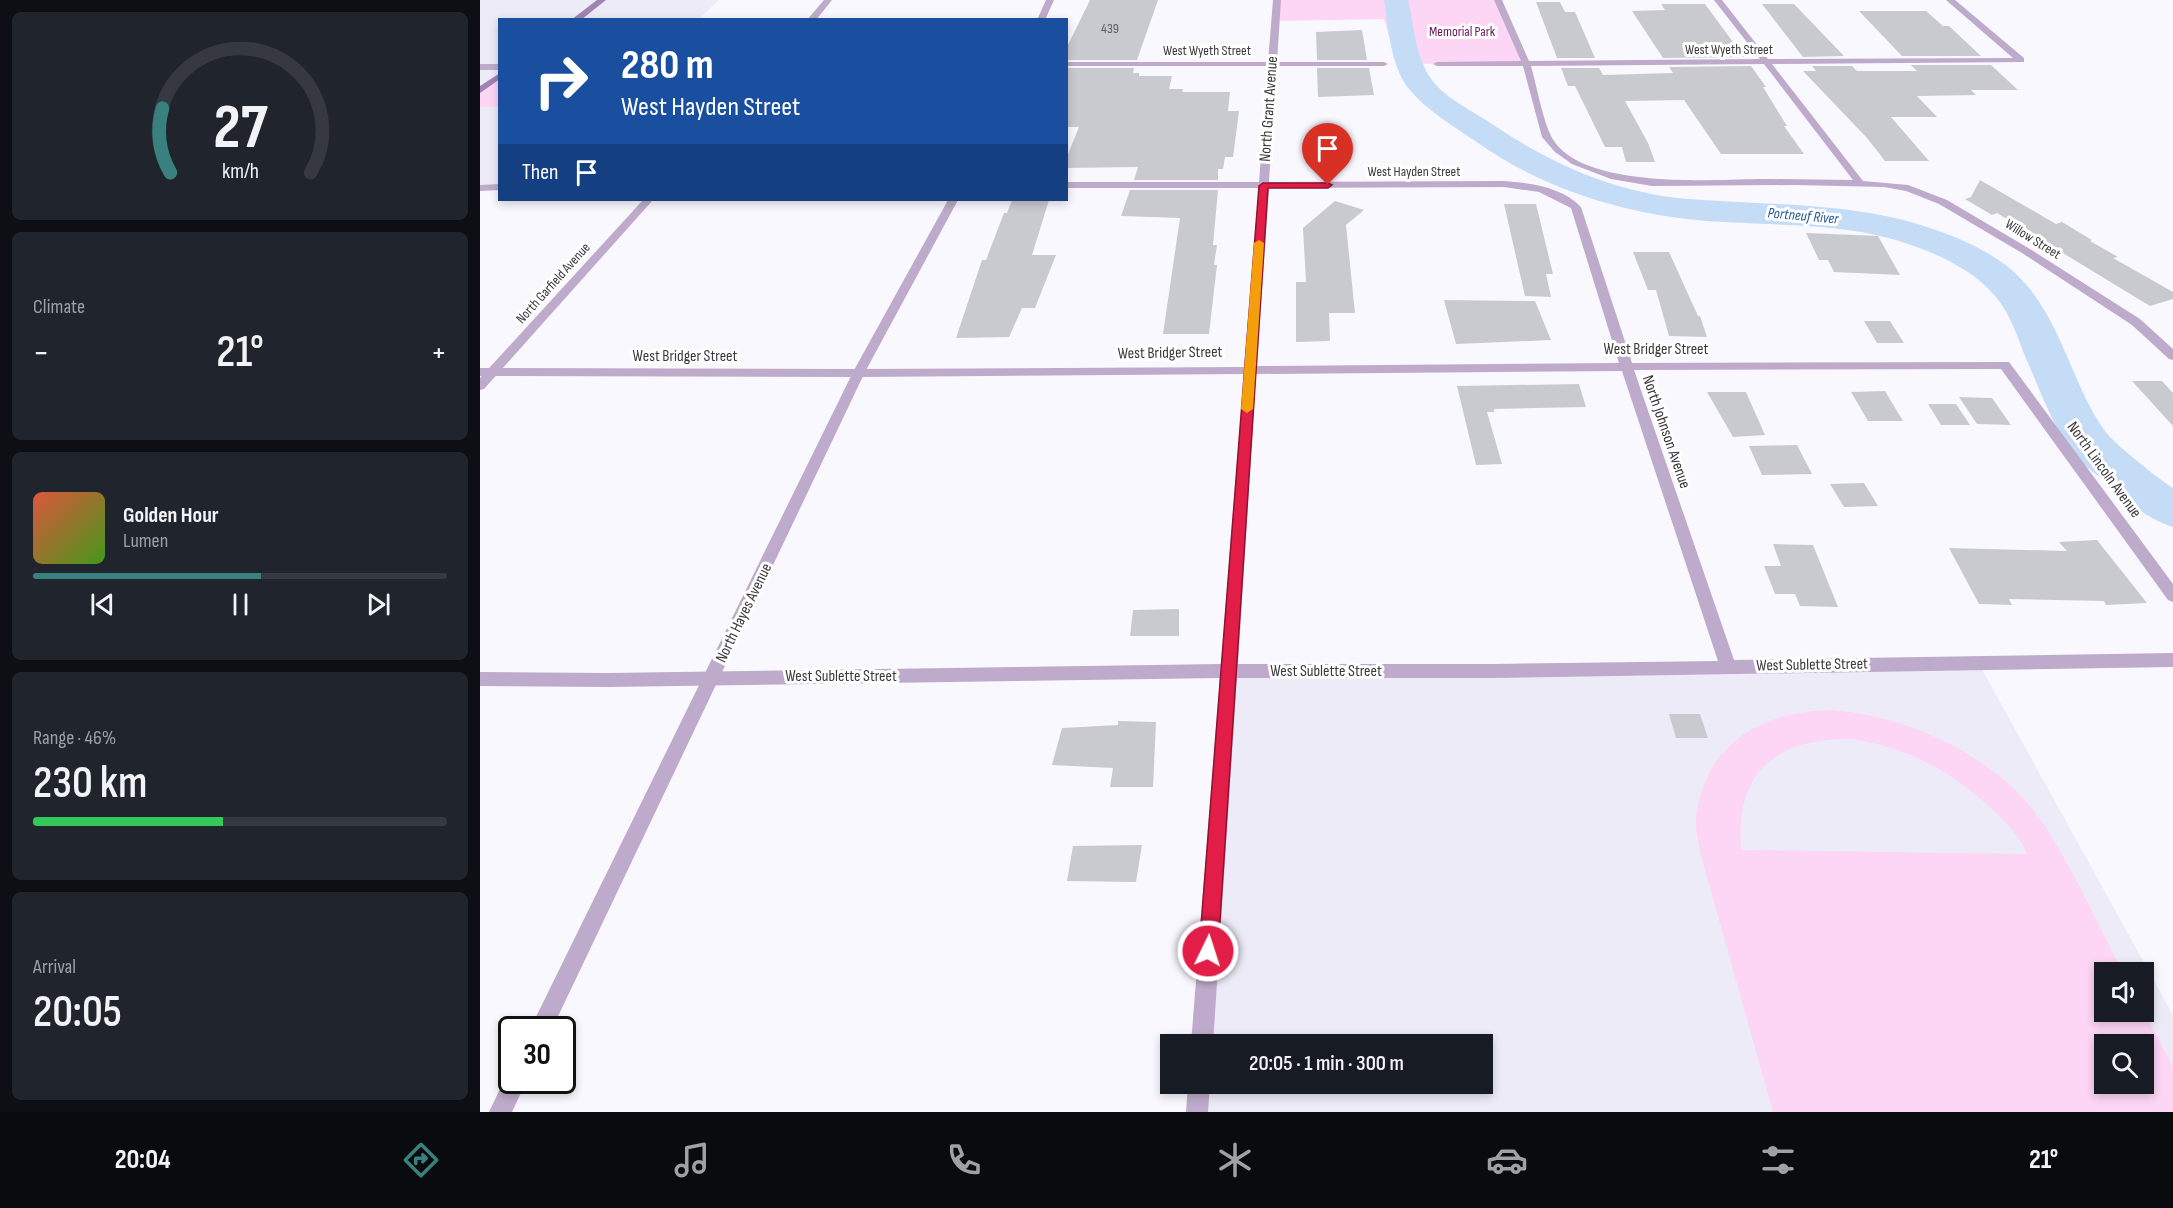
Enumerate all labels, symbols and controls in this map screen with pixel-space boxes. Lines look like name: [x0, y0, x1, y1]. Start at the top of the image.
house number: 439: [1101, 20, 1119, 37]
park label: Memorial Park: [1429, 23, 1496, 40]
text: 280 m: [621, 40, 714, 91]
street label: West Wyeth Street: [1685, 41, 1773, 58]
icon: right: [522, 42, 600, 120]
street label: West Wyeth Street: [1163, 42, 1251, 59]
street label: North Grant Avenue: [1256, 56, 1282, 162]
text: 27: [213, 91, 268, 166]
text: West Hayden Street: [621, 91, 800, 123]
pin: [1302, 123, 1353, 185]
icon: arrive: [1311, 132, 1344, 165]
icon: arrive: [570, 156, 603, 189]
text: km/h: [221, 159, 259, 184]
text: Then: [522, 159, 558, 186]
street label: West Hayden Street: [1368, 163, 1460, 180]
water label: Portneuf River: [1767, 203, 1840, 229]
street label: Willow Street: [2002, 215, 2064, 263]
street label: North Garfield Avenue: [512, 239, 594, 327]
text: Climate: [33, 295, 85, 319]
text: 21°: [216, 325, 264, 380]
text: −: [33, 333, 49, 373]
text: +: [431, 333, 447, 373]
street label: West Bridger Street: [1604, 340, 1708, 359]
street label: West Bridger Street: [1117, 343, 1223, 363]
street label: West Bridger Street: [633, 347, 737, 366]
street label: North Johnson Avenue: [1638, 373, 1694, 491]
street label: North Lincoln Avenue: [2063, 418, 2145, 522]
text: Golden Hour: [123, 502, 219, 529]
text: Lumen: [123, 529, 168, 553]
street label: North Hayes Avenue: [712, 560, 776, 666]
icon: previous: [86, 588, 119, 621]
icon: pause: [224, 588, 257, 621]
icon: next: [362, 588, 395, 621]
street label: West Sublette Street: [1756, 655, 1868, 675]
street label: West Sublette Street: [1270, 662, 1382, 681]
street label: West Sublette Street: [785, 667, 897, 686]
text: Range · 46%: [33, 726, 116, 750]
text: 230 km: [33, 756, 147, 811]
position arrow: [1176, 919, 1240, 983]
text: Arrival: [33, 955, 76, 979]
map controls: [2094, 962, 2154, 1094]
button: sound: [2094, 962, 2154, 1022]
text: 20:05: [33, 985, 122, 1040]
speed limit sign: 30: [498, 1016, 576, 1094]
button: search: [2094, 1034, 2154, 1094]
text: 20:05 · 1 min · 300 m: [1249, 1050, 1404, 1077]
icon: directions: [400, 1139, 442, 1181]
icon: music: [671, 1139, 713, 1181]
icon: phone: [943, 1139, 985, 1181]
icon: climate: [1214, 1139, 1256, 1181]
icon: car: [1486, 1139, 1528, 1181]
icon: filters: [1757, 1139, 1799, 1181]
text: 20:04: [115, 1144, 171, 1176]
text: 21°: [2029, 1144, 2058, 1176]

